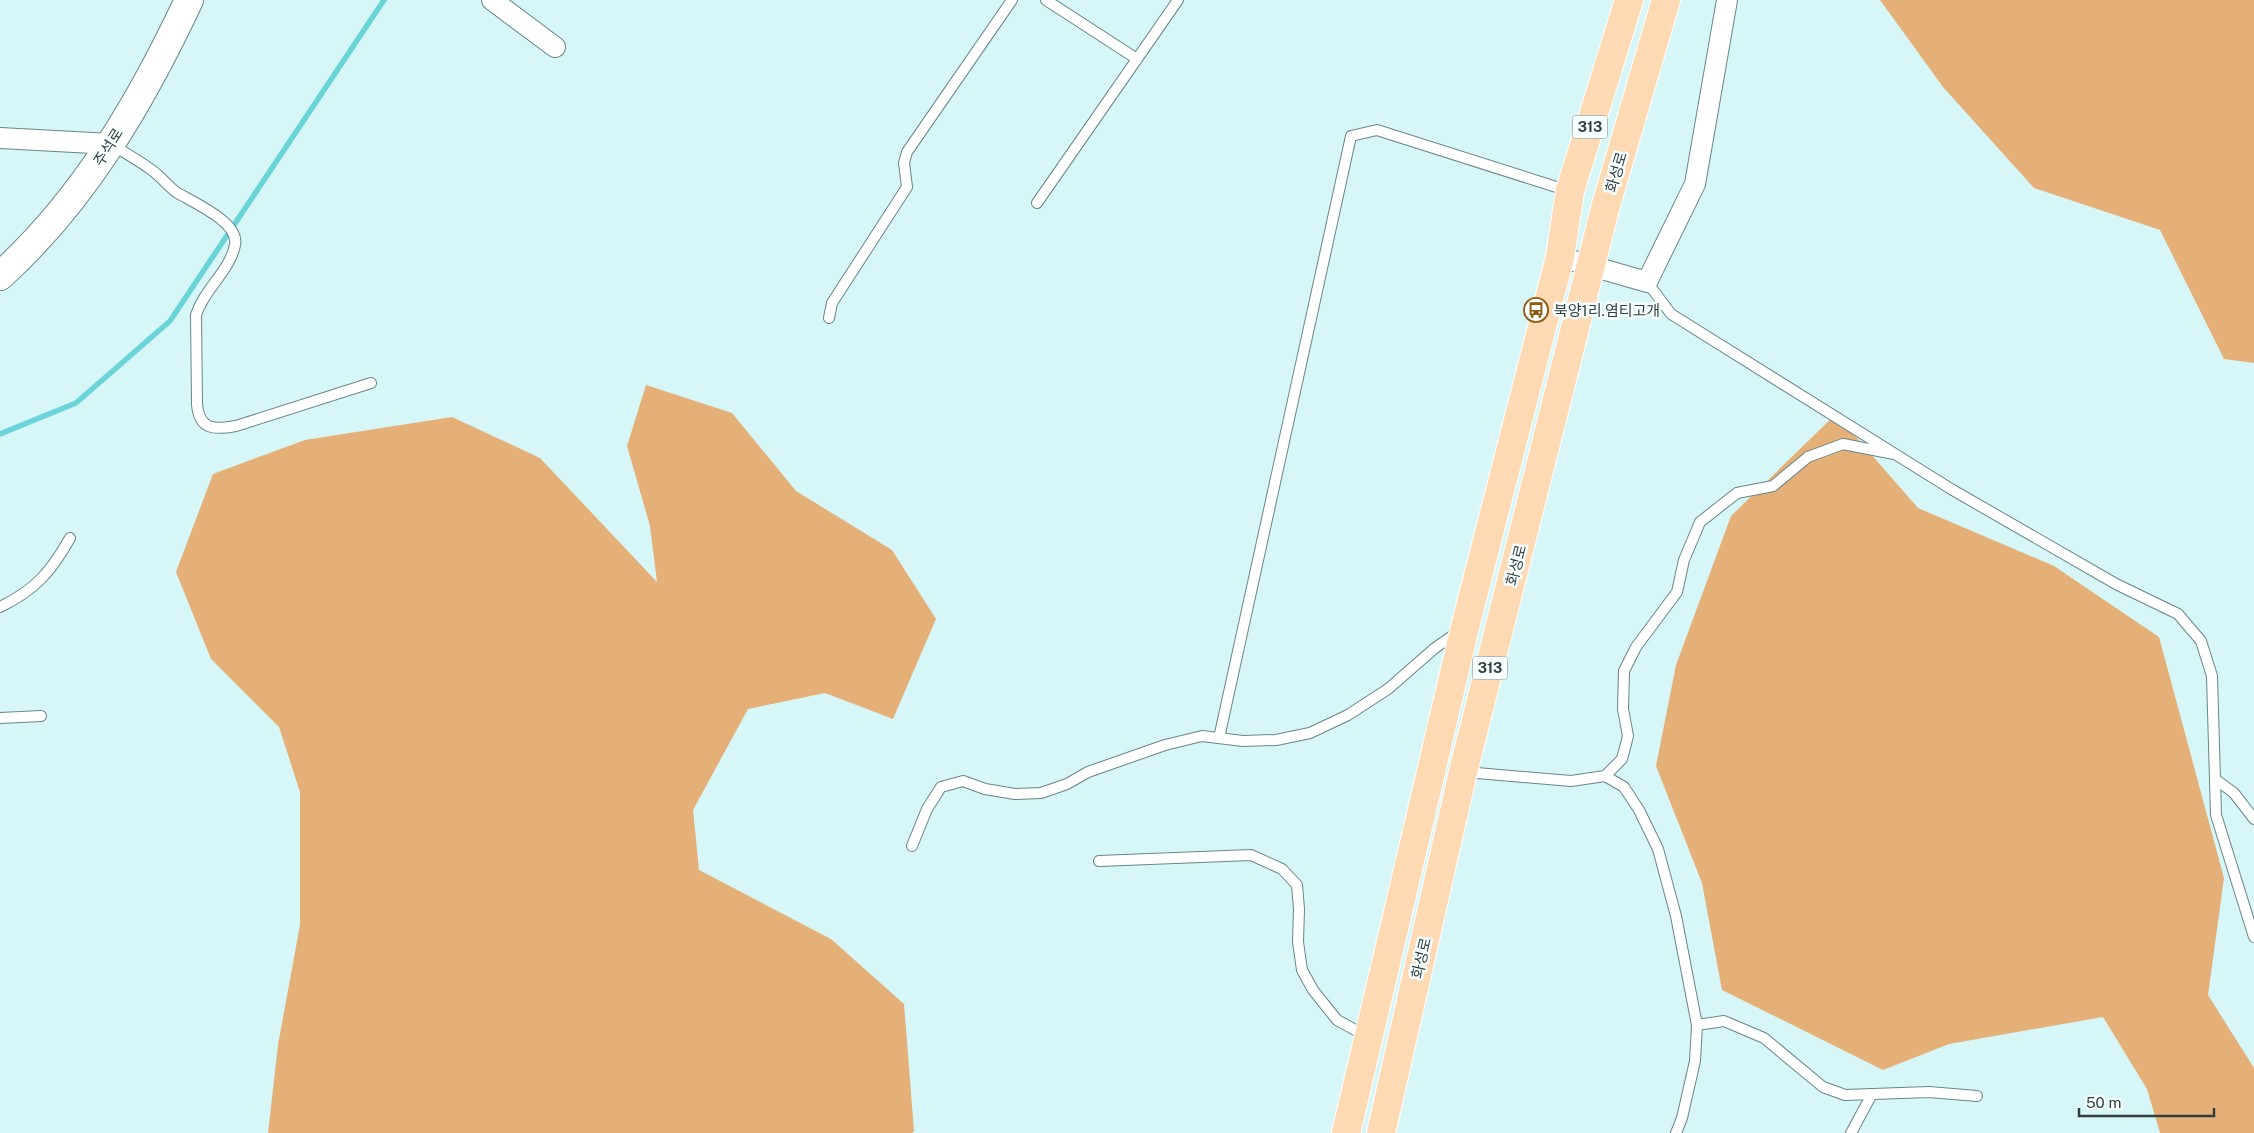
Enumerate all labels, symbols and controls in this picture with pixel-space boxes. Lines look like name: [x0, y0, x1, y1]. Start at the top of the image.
road number: 313: [1572, 115, 1608, 138]
street label: 주석로: [90, 125, 126, 169]
street label: 화성로: [1602, 150, 1630, 194]
bus stop icon: 북양1리.염티고개: [1523, 297, 1549, 323]
place label: 북양1리.염티고개: [1554, 302, 1660, 319]
street label: 화성로: [1503, 543, 1529, 587]
road number: 313: [1472, 656, 1508, 680]
street label: 화성로: [1408, 936, 1434, 980]
scale bar: [2079, 1086, 2214, 1118]
text: 50 m: [2086, 1094, 2121, 1111]

